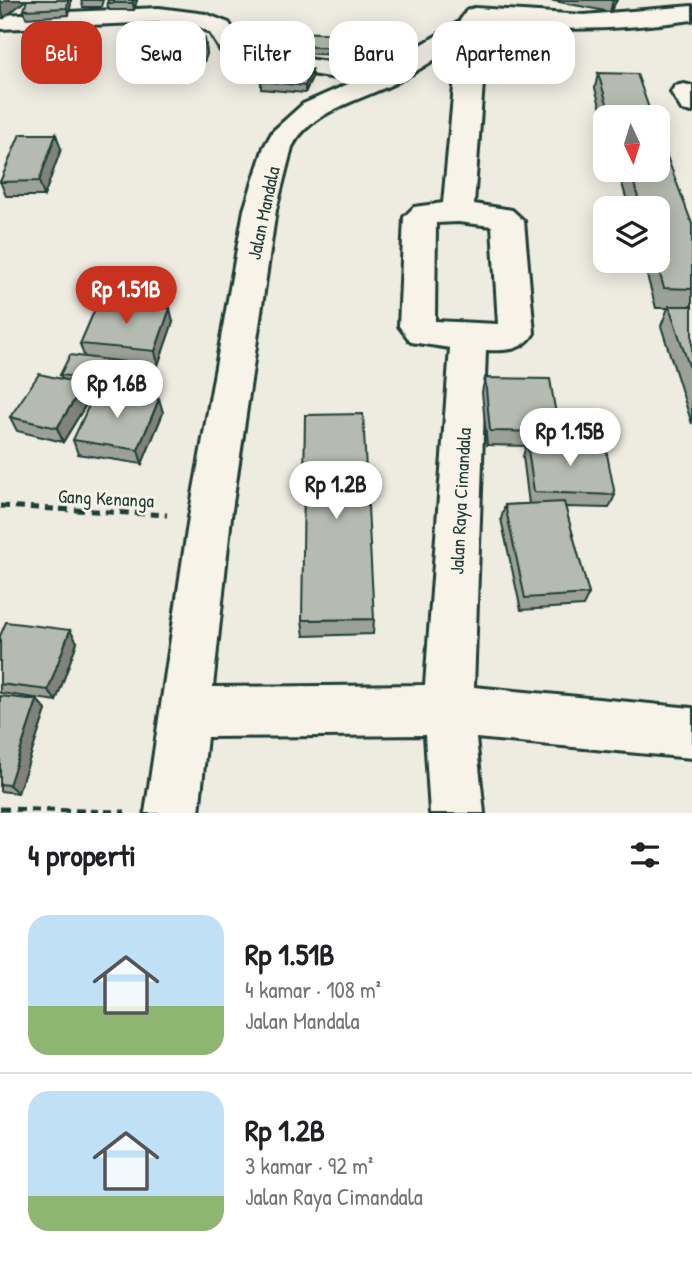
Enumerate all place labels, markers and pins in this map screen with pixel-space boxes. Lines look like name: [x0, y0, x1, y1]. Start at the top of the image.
pin: Rp 1.51B: [54, 266, 198, 326]
pin: Rp 1.6B: [52, 360, 182, 420]
pin: Rp 1.15B: [498, 408, 642, 468]
pin: Rp 1.2B: [271, 462, 401, 521]

